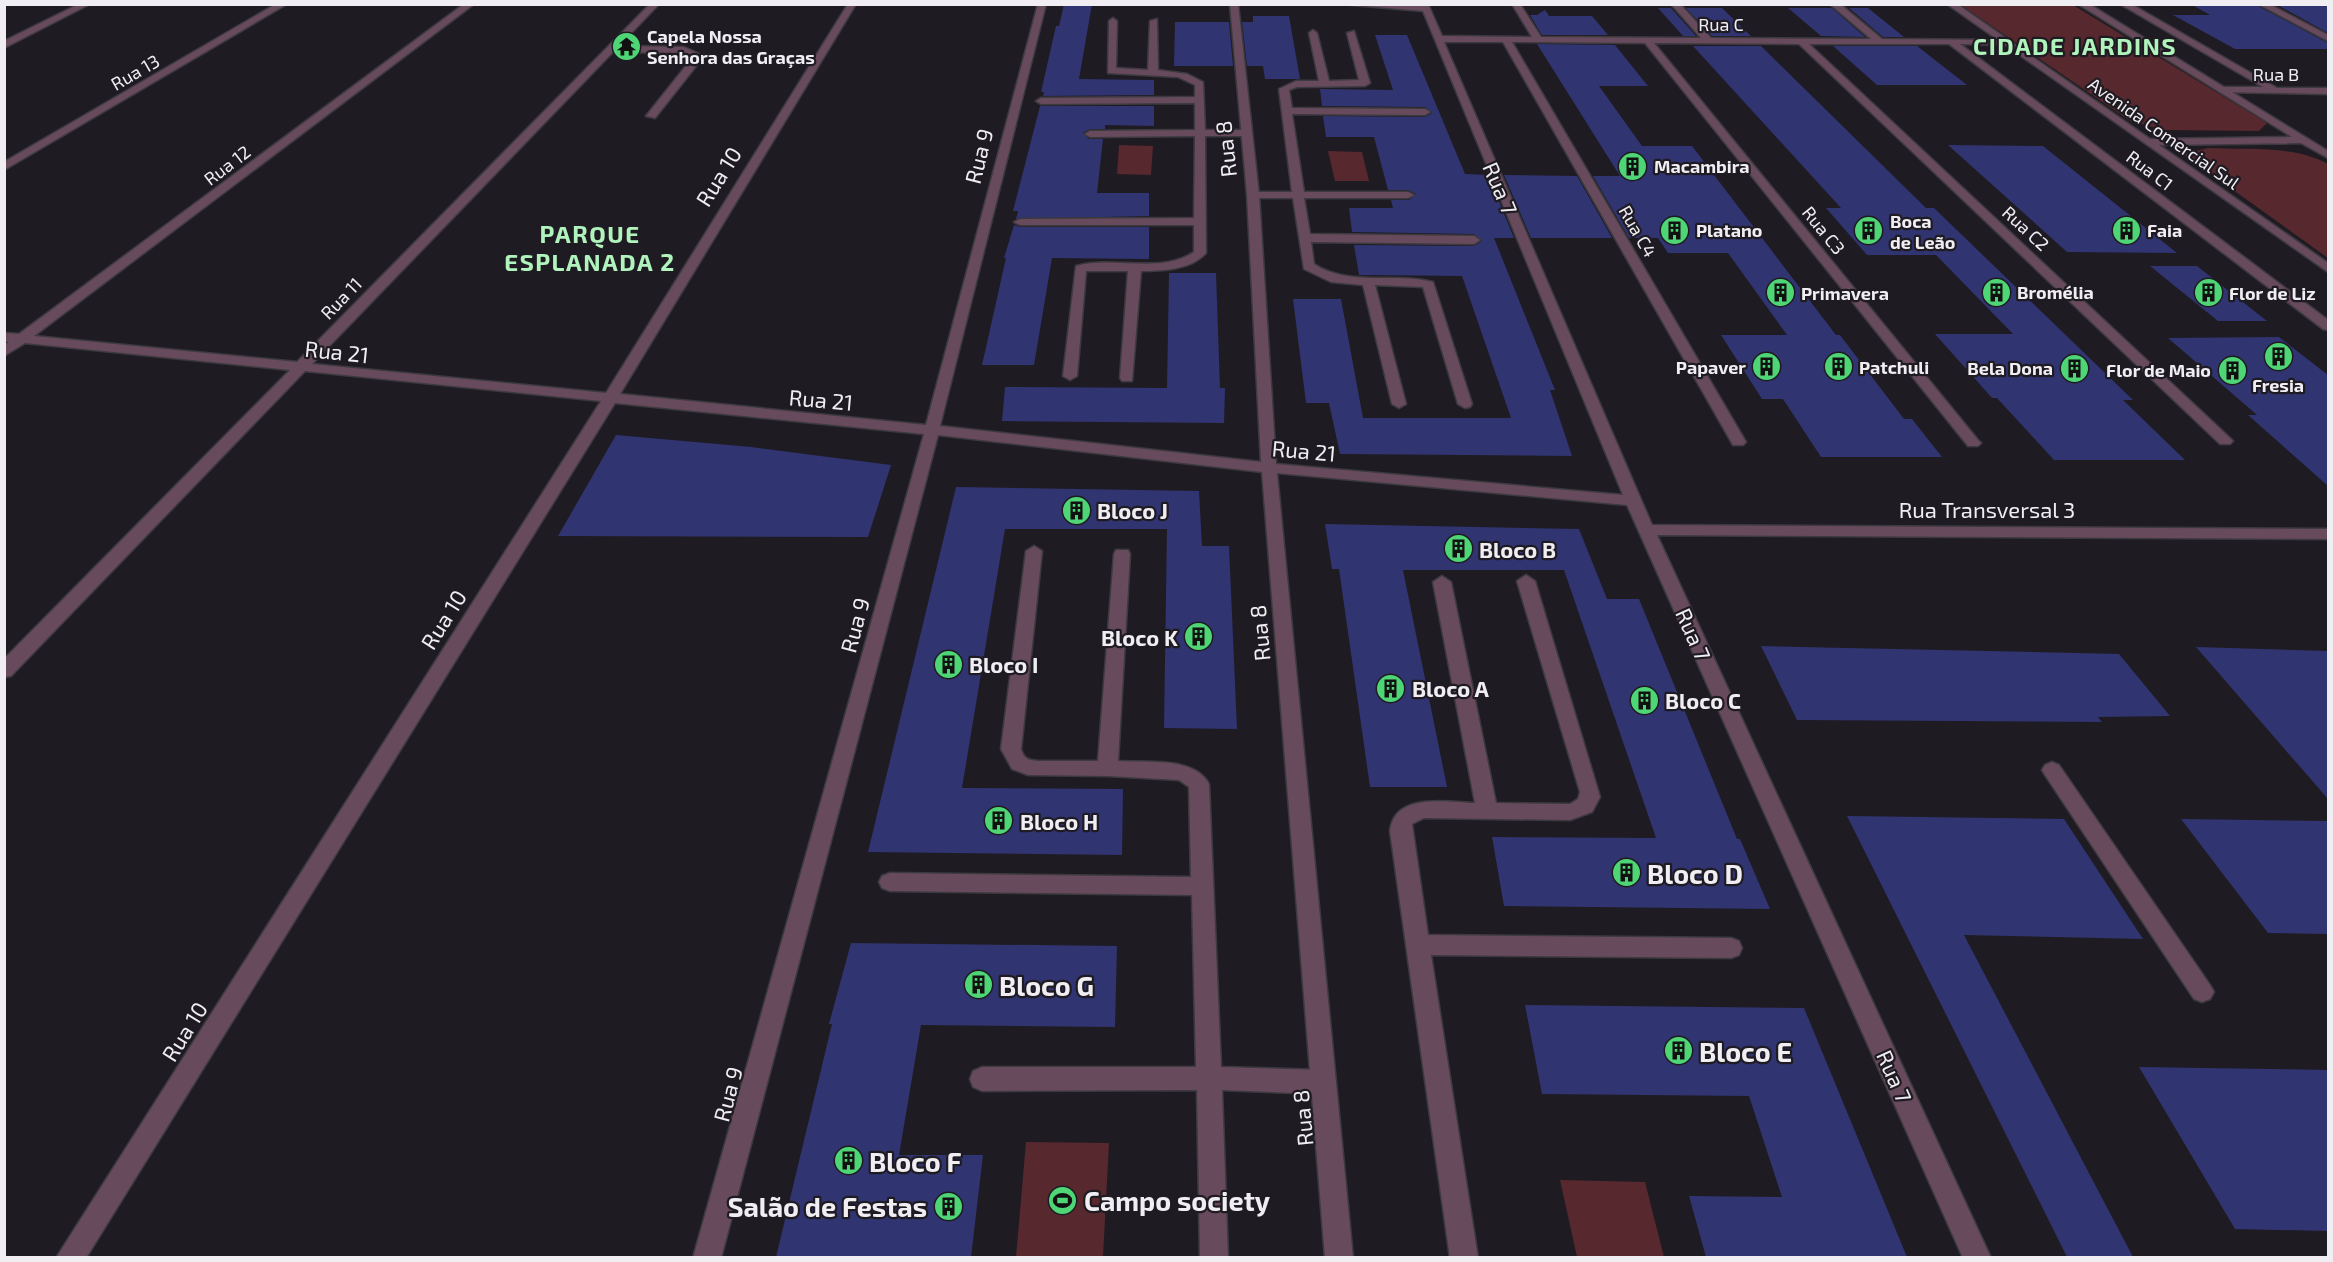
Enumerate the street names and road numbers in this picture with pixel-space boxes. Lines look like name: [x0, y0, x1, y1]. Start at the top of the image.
street label: Rua C: [1698, 13, 1744, 35]
street label: Rua 13: [107, 49, 163, 95]
street label: Rua B: [2253, 63, 2299, 85]
street label: Avenida Comercial Sul: [2084, 72, 2244, 194]
street label: Rua 8: [1209, 120, 1241, 178]
street label: Rua 9: [959, 126, 997, 186]
street label: Rua 12: [199, 140, 255, 190]
street label: Rua 10: [690, 141, 746, 211]
street label: Rua C1: [2122, 145, 2178, 195]
street label: Rua 7: [1478, 158, 1524, 218]
street label: Rua C4: [1614, 201, 1662, 261]
street label: Rua C3: [1798, 201, 1850, 259]
street label: Rua C2: [1998, 201, 2054, 255]
street label: Rua 11: [316, 273, 366, 323]
street label: Rua 21: [304, 335, 370, 367]
street label: Rua 21: [788, 383, 854, 415]
street label: Rua 21: [1271, 434, 1337, 466]
street label: Rua Transversal 3: [1899, 496, 2075, 522]
street label: Rua 10: [415, 584, 471, 654]
street label: Rua 9: [834, 595, 874, 655]
street label: Rua 8: [1244, 604, 1274, 662]
street label: Rua 7: [1671, 604, 1717, 664]
street label: Rua 10: [156, 996, 212, 1066]
street label: Rua 7: [1872, 1046, 1918, 1106]
street label: Rua 9: [707, 1064, 747, 1124]
street label: Rua 8: [1287, 1089, 1317, 1147]

